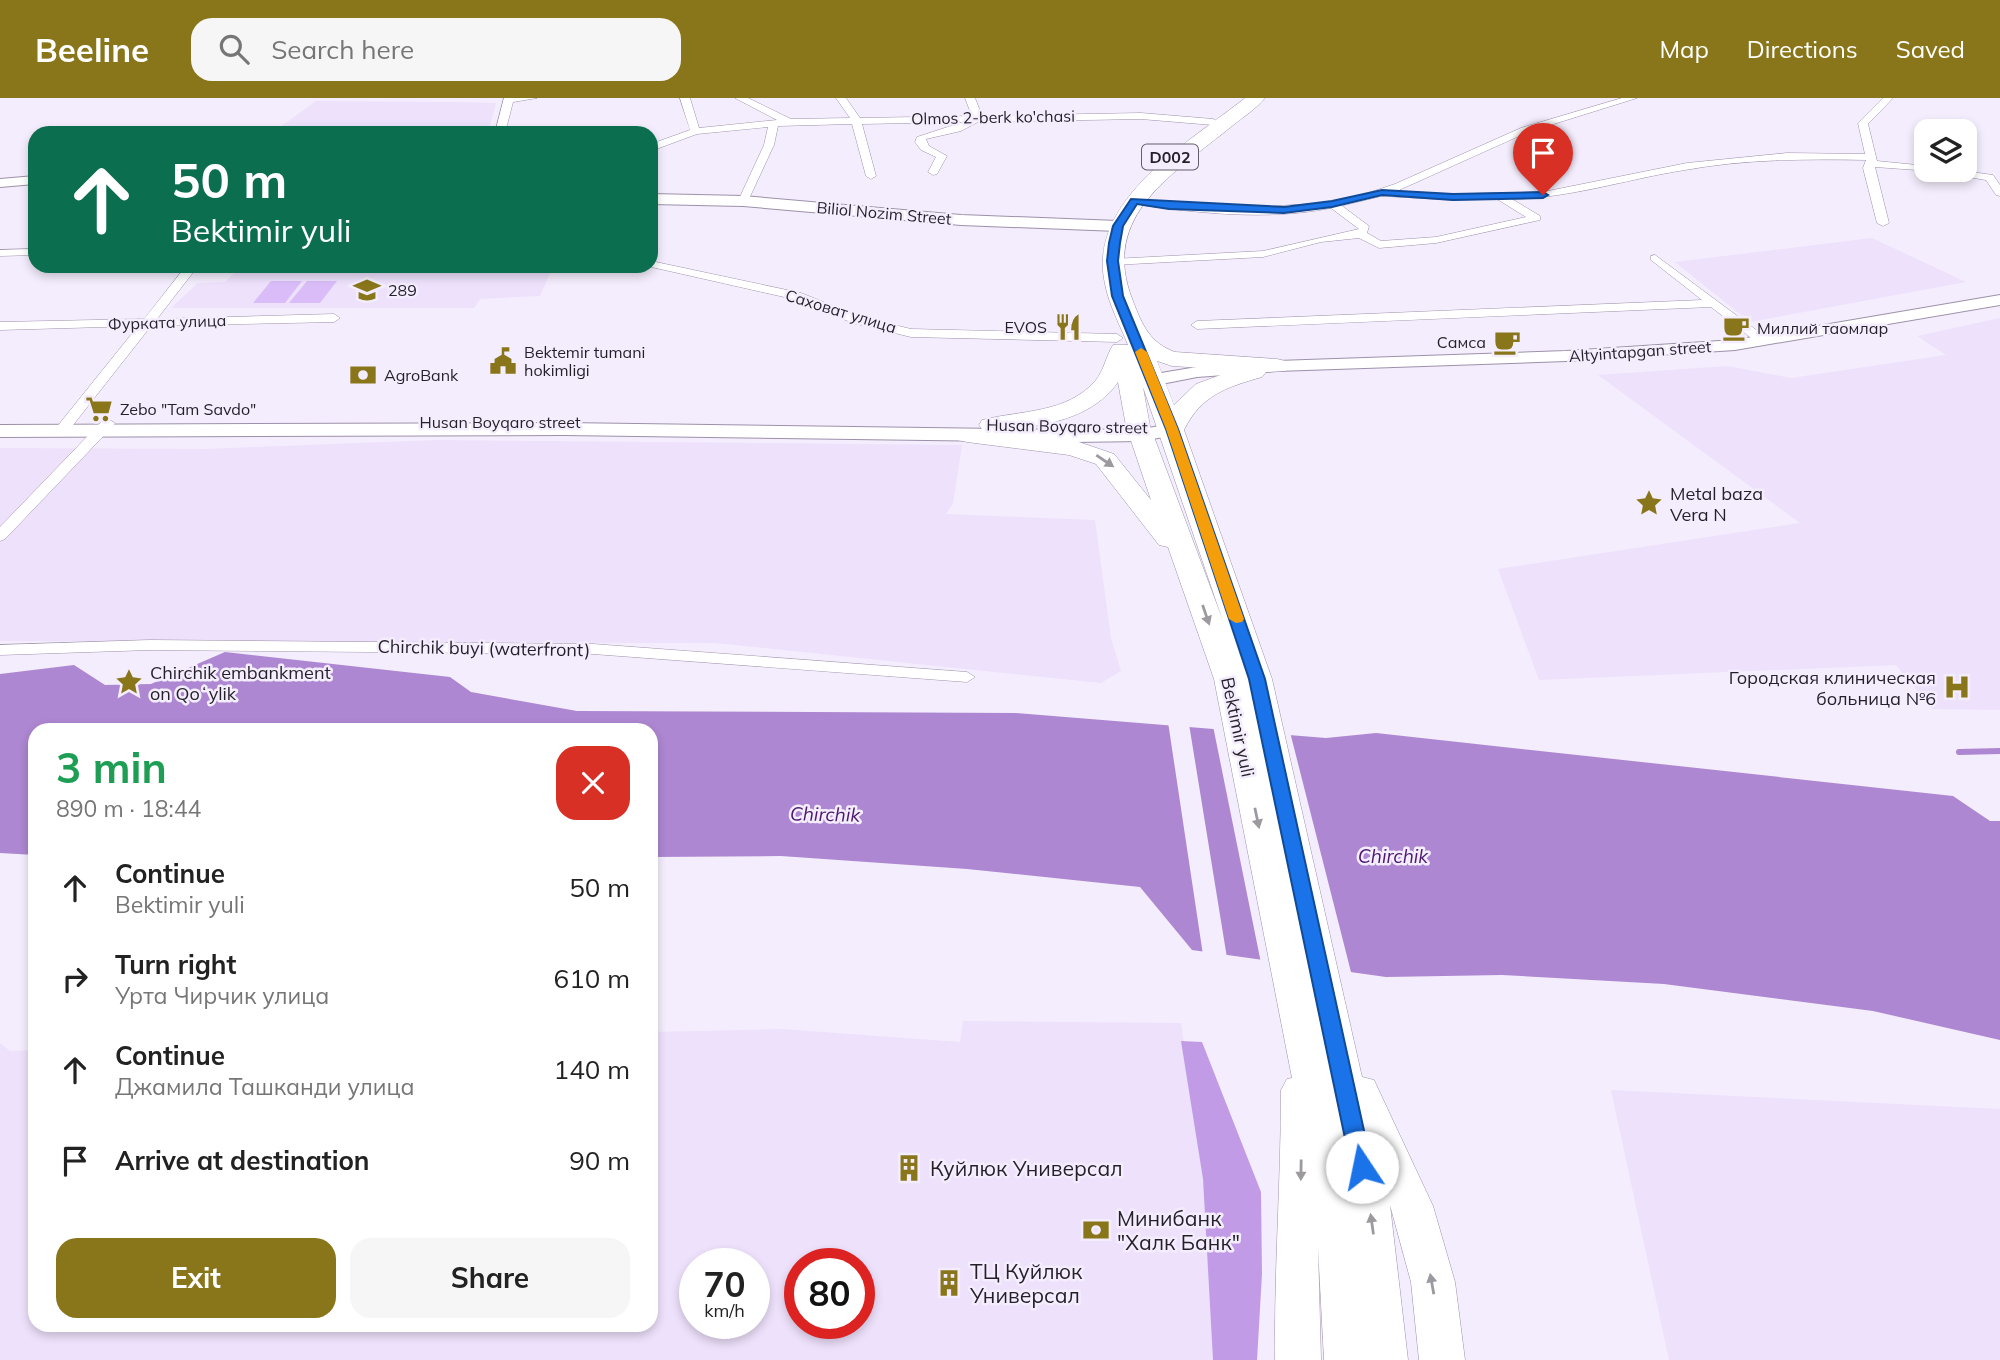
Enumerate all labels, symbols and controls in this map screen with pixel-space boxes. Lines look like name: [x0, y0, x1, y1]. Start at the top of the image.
search box: [191, 18, 681, 81]
text: Beeline: [35, 29, 149, 70]
icon: search: [215, 30, 253, 68]
text: Search here: [271, 33, 414, 66]
text: Map: [1659, 34, 1709, 64]
text: Directions: [1747, 34, 1858, 64]
text: Saved: [1896, 34, 1965, 64]
street label: Olmos 2-berk ko'chasi: [911, 106, 1075, 128]
map controls: [1914, 119, 1977, 182]
button: layers: [1914, 119, 1977, 182]
pin: [1513, 123, 1573, 195]
icon: arrive: [1524, 134, 1562, 172]
road number: D002: [1142, 144, 1198, 170]
text: 50 m: [171, 149, 287, 210]
icon: ahead: [56, 154, 147, 245]
street label: Biliol Nozim Street: [816, 197, 953, 229]
text: Bektimir yuli: [171, 210, 351, 250]
school or university icon: 289: [352, 275, 382, 305]
place label: 289: [388, 280, 417, 300]
street label: Саховат улица: [783, 285, 899, 337]
street label: Фурката улица: [107, 310, 227, 334]
restaurant icon: EVOS: [1053, 312, 1083, 342]
cafe icon: Миллий таомлар: [1721, 313, 1751, 343]
place label: EVOS: [1004, 317, 1047, 337]
place label: Миллий таомлар: [1757, 318, 1888, 338]
cafe icon: Самса: [1492, 327, 1522, 357]
place label: Самса: [1437, 332, 1486, 352]
street label: Altyintapgan street: [1568, 336, 1712, 366]
place label: Bektemir tumani hokimligi: [524, 342, 645, 380]
public building icon: Bektemir tumani hokimligi: [488, 346, 518, 376]
bank icon: AgroBank: [348, 360, 378, 390]
place label: AgroBank: [384, 365, 459, 385]
supermarket icon: Zebo "Tam Savdo": [84, 394, 114, 424]
place label: Zebo "Tam Savdo": [120, 399, 256, 419]
street label: Husan Boyqaro street: [419, 412, 581, 432]
street label: Husan Boyqaro street: [986, 415, 1148, 437]
one-way arrow: [1096, 454, 1114, 468]
place label: Metal baza Vera N: [1670, 482, 1763, 526]
place icon: Metal baza Vera N: [1634, 488, 1664, 518]
one-way arrow: [1201, 605, 1212, 626]
street label: Chirchik buyi (waterfront): [377, 635, 591, 661]
place label: Chirchik embankment on Qoʻylik: [150, 661, 331, 705]
place label: Городская клиническая больница №6: [1729, 666, 1936, 710]
place icon: Chirchik embankment on Qoʻylik: [114, 667, 144, 697]
hospital icon: Городская клиническая больница №6: [1942, 672, 1972, 702]
street label: Bektimir yuli: [1216, 675, 1260, 779]
text: 3 min: [56, 741, 167, 794]
button: close: [556, 746, 630, 820]
text: 890 m · 18:44: [56, 794, 201, 823]
water label: Chirchik: [790, 801, 862, 827]
one-way arrow: [1252, 807, 1263, 829]
water label: Chirchik: [1358, 844, 1429, 868]
text: Continue: [115, 857, 225, 890]
icon: ahead: [56, 869, 94, 907]
text: 50 m: [569, 871, 630, 904]
text: Bektimir yuli: [115, 890, 245, 919]
text: Turn right: [115, 948, 236, 981]
icon: right: [56, 960, 94, 998]
text: 610 m: [554, 962, 630, 995]
text: Урта Чирчик улица: [115, 981, 329, 1010]
text: Continue: [115, 1039, 225, 1072]
icon: ahead: [56, 1051, 94, 1089]
text: 140 m: [554, 1053, 630, 1086]
text: Джамила Ташканди улица: [115, 1072, 415, 1101]
position arrow: [1325, 1130, 1399, 1204]
icon: arrive: [56, 1142, 94, 1180]
text: Arrive at destination: [115, 1144, 370, 1177]
text: 90 m: [569, 1144, 630, 1177]
building icon: Куйлюк Универсал: [894, 1153, 924, 1183]
place label: Куйлюк Универсал: [930, 1155, 1123, 1181]
one-way arrow: [1296, 1160, 1307, 1182]
place label: Минибанк "Халк Банк": [1117, 1205, 1240, 1255]
one-way arrow: [1367, 1213, 1378, 1235]
bank icon: Минибанк "Халк Банк": [1081, 1215, 1111, 1245]
button: Exit: [56, 1238, 336, 1318]
button: Share: [350, 1238, 630, 1318]
speed limit sign: 80: [784, 1248, 875, 1339]
place label: ТЦ Куйлюк Универсал: [969, 1258, 1083, 1308]
text: 70: [703, 1262, 746, 1306]
building icon: ТЦ Куйлюк Универсал: [934, 1268, 964, 1298]
one-way arrow: [1426, 1273, 1437, 1295]
text: km/h: [704, 1299, 745, 1322]

